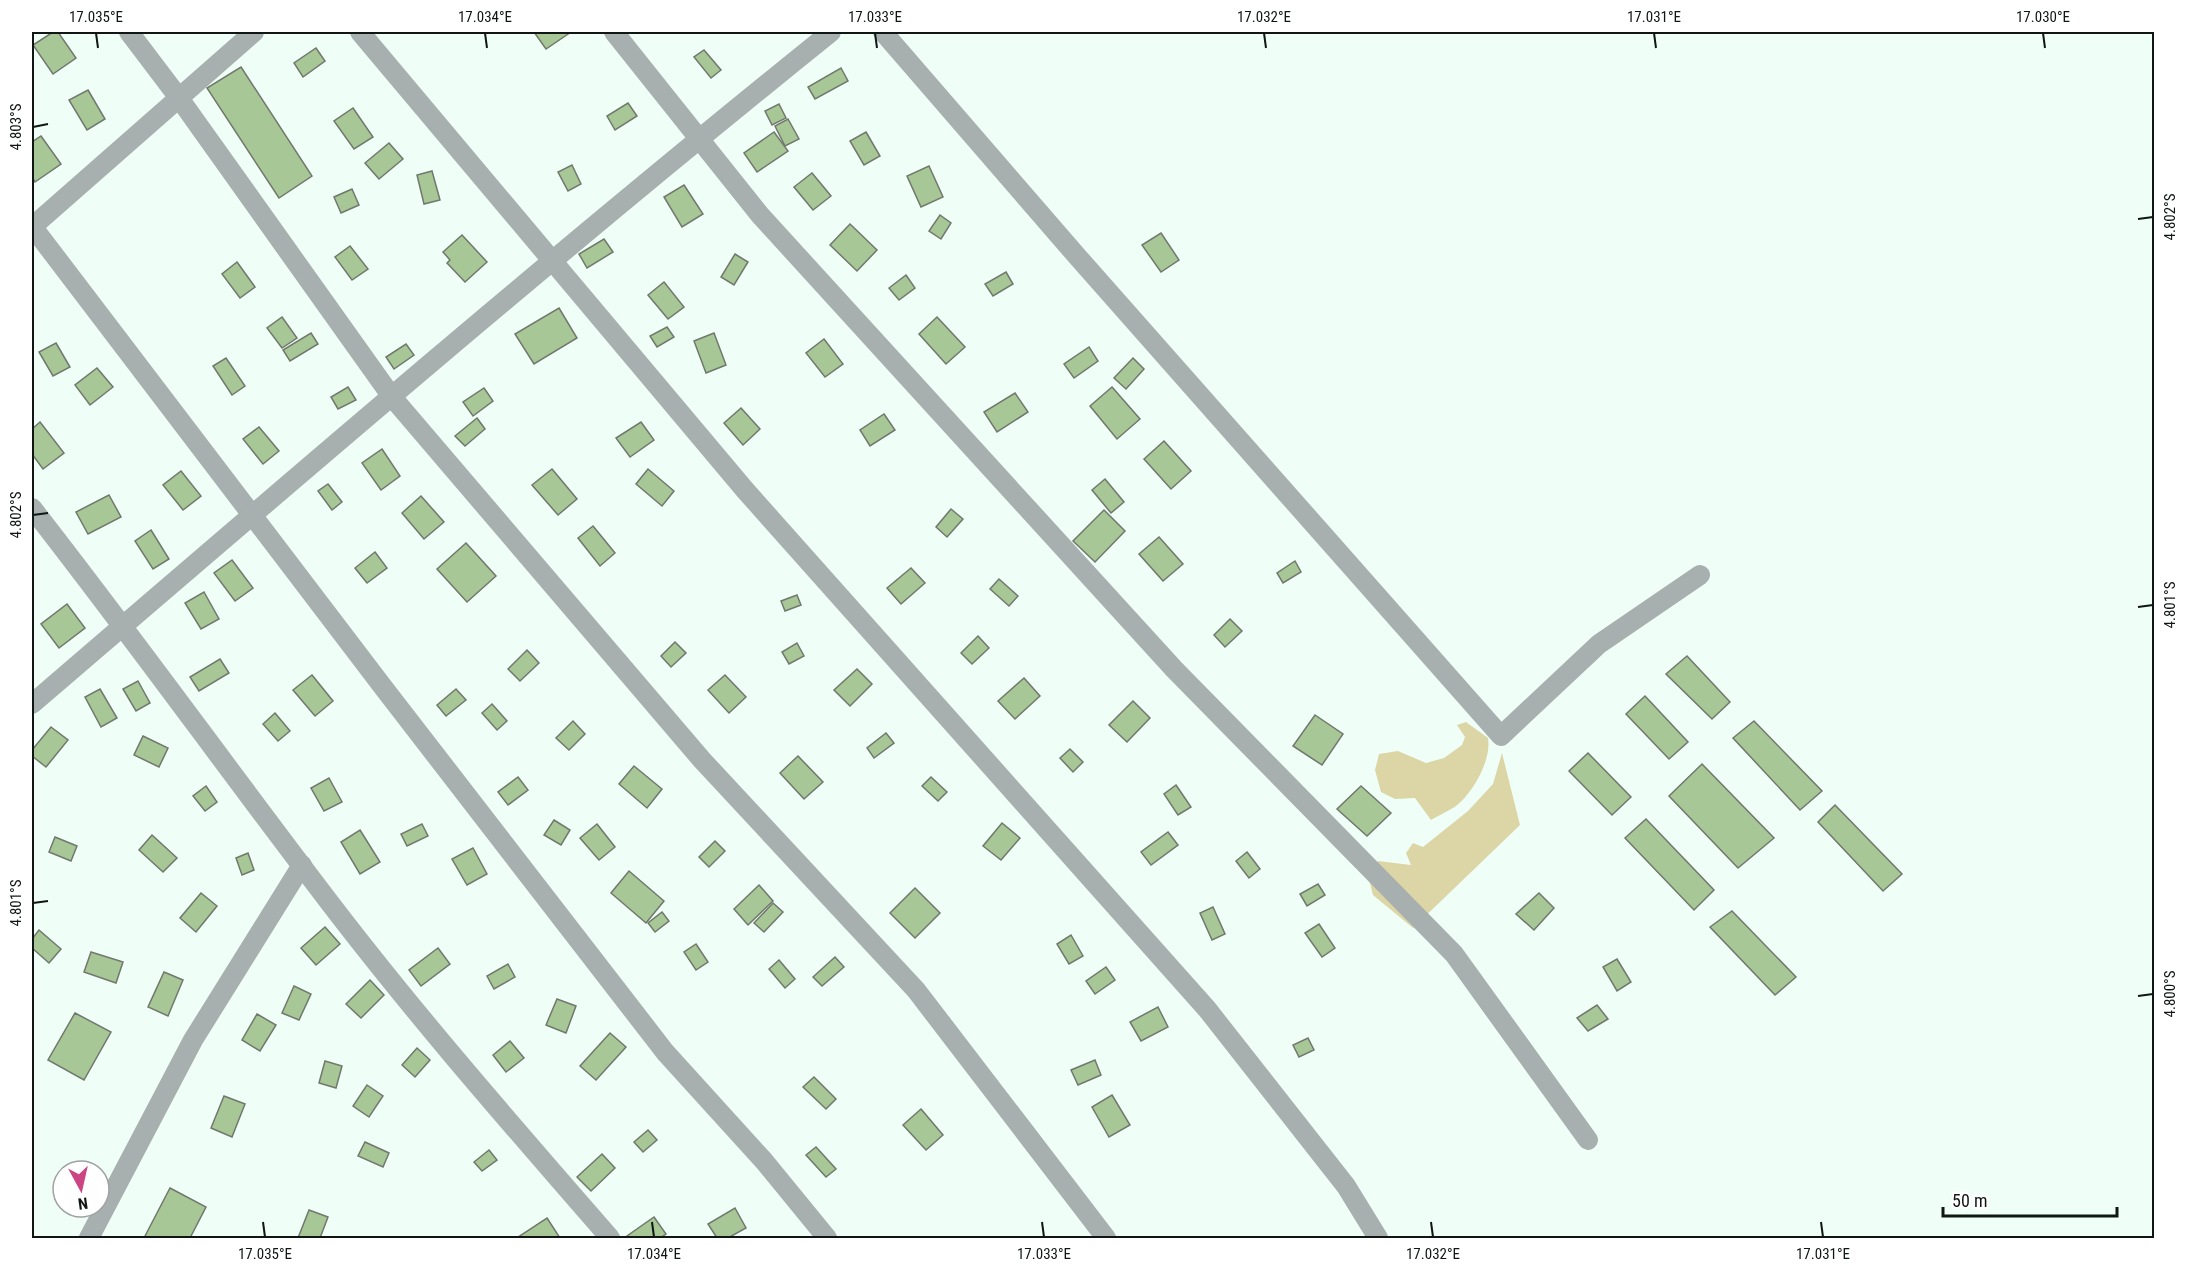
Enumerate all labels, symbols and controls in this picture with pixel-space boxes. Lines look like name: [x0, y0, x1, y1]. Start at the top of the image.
text: 17.035°E: [69, 8, 123, 26]
text: 17.034°E: [458, 8, 512, 26]
text: 17.033°E: [848, 8, 902, 26]
text: 17.032°E: [1237, 8, 1291, 26]
text: 17.031°E: [1627, 8, 1681, 26]
text: 17.030°E: [2016, 8, 2070, 26]
text: 4.803°S: [7, 103, 25, 150]
text: 4.802°S: [2161, 193, 2179, 240]
text: 4.802°S: [7, 491, 25, 538]
text: 4.801°S: [2161, 581, 2179, 628]
text: 4.801°S: [7, 879, 25, 926]
text: 4.800°S: [2161, 970, 2179, 1017]
north arrow: [51, 1159, 111, 1219]
scale bar: [1943, 1180, 2117, 1218]
text: 50 m: [1952, 1190, 1987, 1211]
text: N: [77, 1193, 89, 1213]
text: 17.035°E: [238, 1245, 292, 1263]
text: 17.034°E: [627, 1245, 681, 1263]
text: 17.033°E: [1017, 1245, 1071, 1263]
text: 17.032°E: [1406, 1245, 1460, 1263]
text: 17.031°E: [1796, 1245, 1850, 1263]

